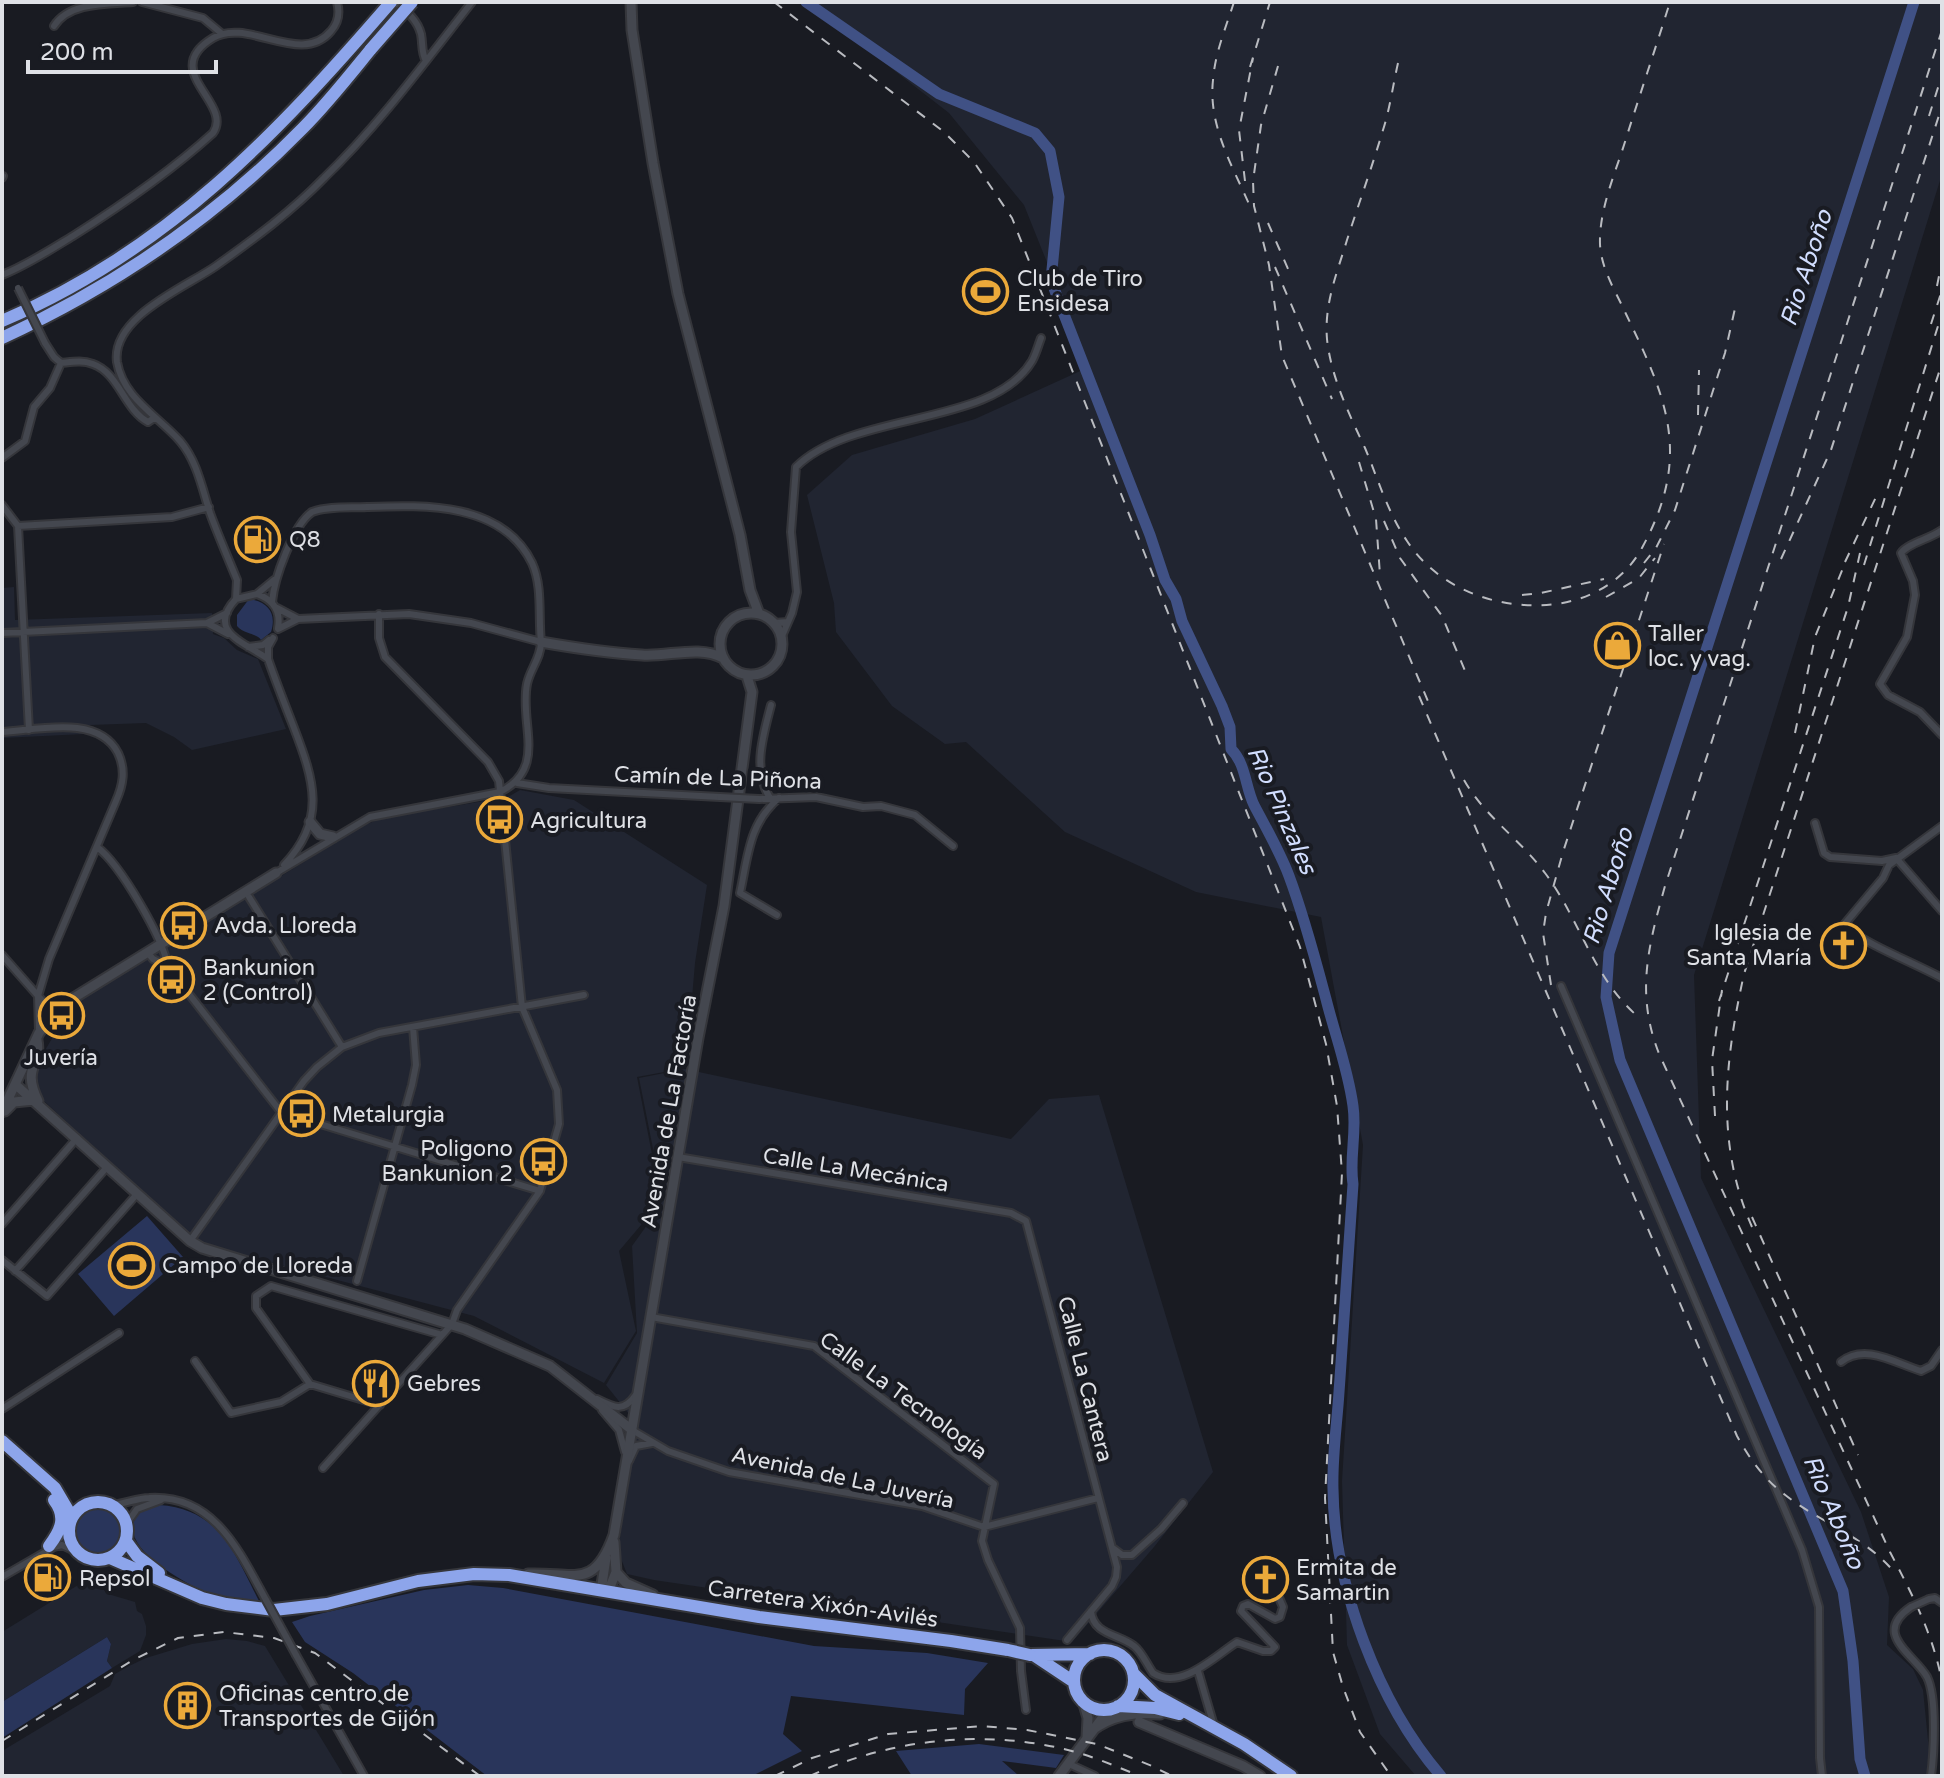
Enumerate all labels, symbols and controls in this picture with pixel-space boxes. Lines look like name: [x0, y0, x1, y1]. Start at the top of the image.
scale bar: [28, 24, 216, 74]
text: 200 m: [40, 38, 114, 67]
water label: Rio Aboño: [1774, 205, 1839, 330]
place label: Club de Tiro Ensidesa: [1017, 266, 1143, 317]
sports icon: Club de Tiro Ensidesa: [962, 267, 1010, 315]
fuel station icon: Q8: [234, 515, 282, 563]
place label: Q8: [289, 527, 321, 553]
place label: Taller loc. y vag.: [1648, 621, 1751, 672]
shop icon: Taller loc. y vag.: [1593, 622, 1641, 670]
water label: Rio Pinzales: [1240, 742, 1323, 880]
street label: Camín de La Piñona: [614, 761, 822, 795]
bus stop icon: Agricultura: [475, 796, 523, 844]
place label: Agricultura: [530, 808, 647, 834]
water label: Rio Aboño: [1577, 823, 1640, 948]
bus stop icon: Avda. Lloreda: [159, 901, 207, 949]
place label: Avda. Lloreda: [214, 913, 357, 939]
place label: Iglesia de Santa María: [1687, 920, 1812, 971]
church icon: Iglesia de Santa María: [1819, 921, 1867, 969]
place label: Bankunion 2 (Control): [203, 955, 315, 1006]
bus stop icon: Bankunion 2 (Control): [148, 956, 196, 1004]
bus stop icon: Juvería: [37, 992, 85, 1040]
street label: Avenida de La Factoría: [636, 992, 702, 1230]
place label: Juvería: [24, 1045, 98, 1071]
bus stop icon: Metalurgia: [277, 1090, 325, 1138]
place label: Metalurgia: [332, 1102, 445, 1128]
place label: Poligono Bankunion 2: [381, 1136, 513, 1187]
bus stop icon: Poligono Bankunion 2: [520, 1137, 568, 1185]
street label: Calle La Mecánica: [761, 1142, 951, 1198]
sports icon: Campo de Lloreda: [107, 1241, 155, 1289]
place label: Campo de Lloreda: [162, 1253, 353, 1279]
street label: Calle La Cantera: [1052, 1294, 1118, 1465]
street label: Calle La Tecnología: [814, 1326, 992, 1465]
restaurant icon: Gebres: [352, 1359, 400, 1407]
place label: Gebres: [407, 1371, 481, 1397]
street label: Avenida de La Juvería: [729, 1442, 957, 1514]
water label: Rio Aboño: [1797, 1451, 1871, 1575]
fuel station icon: Repsol: [24, 1554, 72, 1602]
place label: Ermita de Samartin: [1296, 1555, 1397, 1606]
church icon: Ermita de Samartin: [1241, 1556, 1289, 1604]
place label: Repsol: [79, 1566, 150, 1592]
street label: Carretera Xixón-Avilés: [706, 1575, 940, 1633]
place label: Oficinas centro de Transportes de Gijón: [219, 1681, 435, 1732]
building icon: Oficinas centro de Transportes de Gijón: [164, 1682, 212, 1730]

